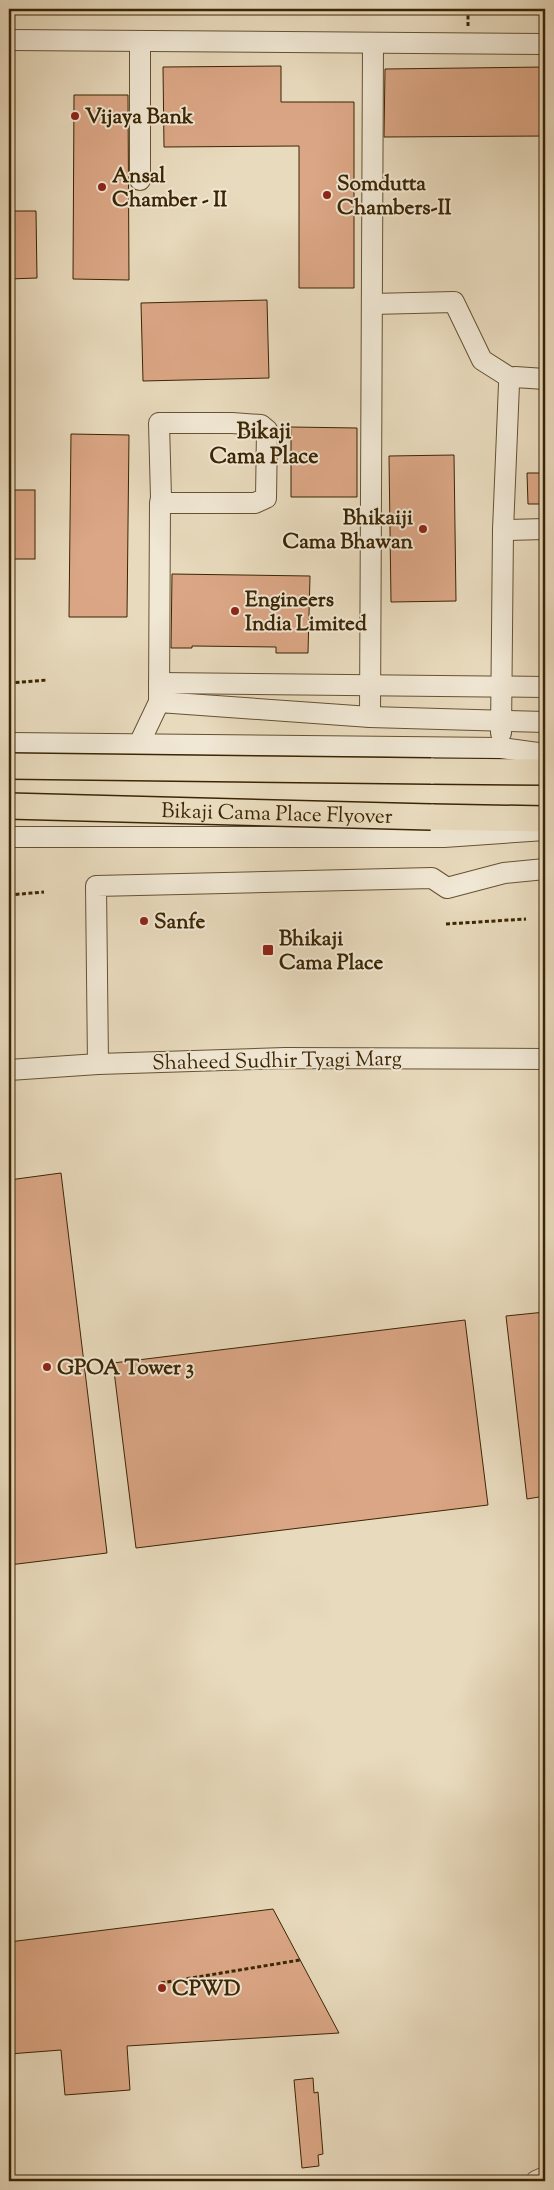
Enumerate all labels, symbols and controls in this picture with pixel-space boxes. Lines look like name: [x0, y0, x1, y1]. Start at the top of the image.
place label: Vijaya Bank: [85, 103, 194, 133]
marker: Vijaya Bank: [69, 110, 81, 122]
place label: Ansal Chamber - II: [112, 162, 227, 216]
place label: Somdutta Chambers-II: [337, 170, 452, 224]
marker: Ansal Chamber - II: [96, 181, 108, 193]
marker: Somdutta Chambers-II: [321, 189, 333, 201]
district label: Bikaji Cama Place: [209, 417, 319, 474]
place label: Bhikaiji Cama Bhawan: [283, 504, 414, 558]
marker: Bhikaiji Cama Bhawan: [417, 523, 429, 535]
place label: Engineers India Limited: [245, 586, 367, 640]
marker: Engineers India Limited: [229, 605, 241, 617]
street label: Bikaji Cama Place Flyover: [161, 797, 393, 833]
place label: Sanfe: [154, 908, 205, 938]
marker: Sanfe: [138, 915, 150, 927]
place label: Bhikaji Cama Place: [279, 925, 383, 979]
marker: Bhikaji Cama Place: [261, 943, 275, 957]
street label: Shaheed Sudhir Tyagi Marg: [152, 1045, 402, 1079]
place label: GPOA Tower 3: [57, 1354, 194, 1384]
marker: GPOA Tower 3: [41, 1361, 53, 1373]
place label: CPWD: [172, 1975, 241, 2005]
marker: CPWD: [156, 1982, 168, 1994]

